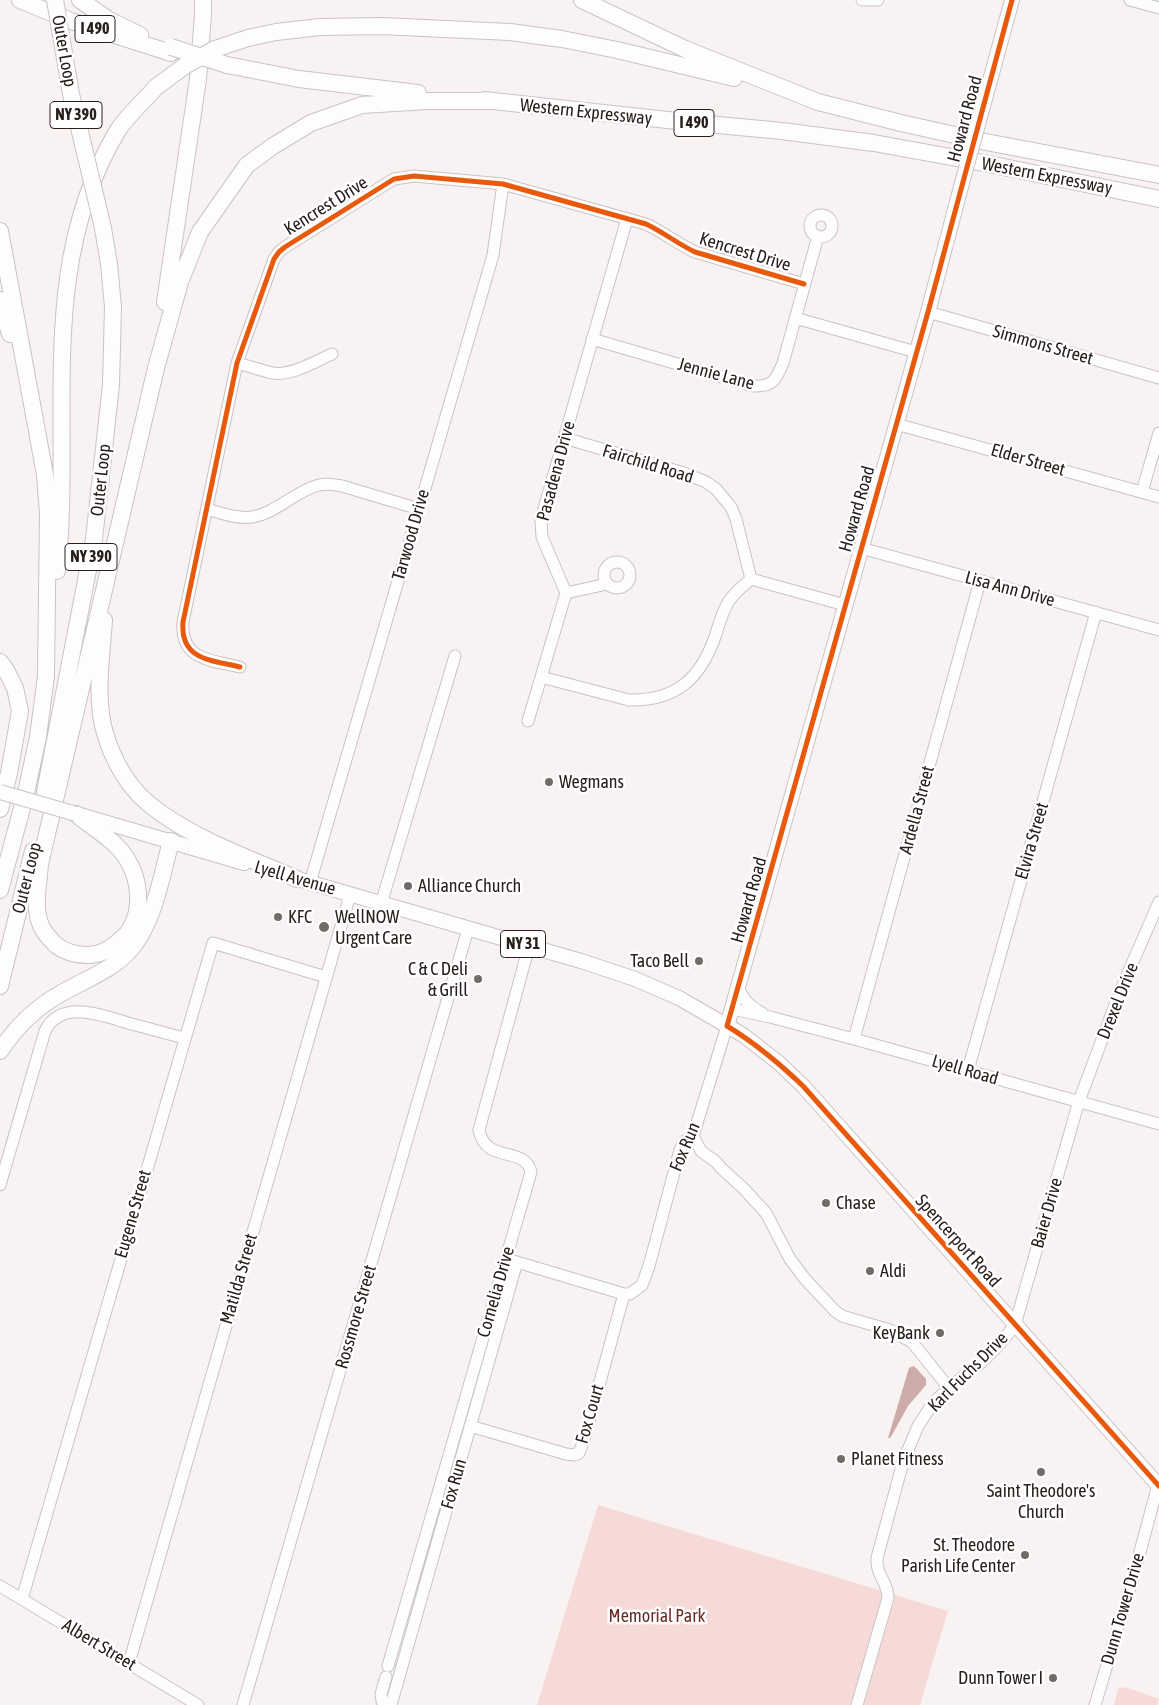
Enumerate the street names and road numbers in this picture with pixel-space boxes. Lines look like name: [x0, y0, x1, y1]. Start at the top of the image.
street label: Outer Loop: [47, 13, 81, 89]
road number: I 490: [75, 15, 115, 42]
street label: Howard Road: [943, 74, 987, 164]
street label: Western Expressway: [519, 94, 653, 130]
road number: NY 390: [50, 102, 102, 128]
road number: I 490: [674, 110, 714, 136]
street label: Western Expressway: [980, 153, 1114, 199]
street label: Kencrest Drive: [280, 172, 372, 240]
street label: Kencrest Drive: [697, 228, 793, 276]
street label: Simmons Street: [990, 320, 1096, 370]
street label: Jennie Lane: [675, 353, 757, 395]
street label: Pasadena Drive: [532, 419, 580, 523]
street label: Elder Street: [988, 439, 1068, 481]
street label: Fairchild Road: [600, 440, 696, 488]
street label: Outer Loop: [86, 443, 116, 517]
street label: Howard Road: [834, 464, 880, 554]
street label: Tarwood Drive: [388, 487, 434, 583]
road number: NY 390: [65, 544, 117, 570]
street label: Lisa Ann Drive: [963, 567, 1057, 611]
street label: Ardella Street: [895, 763, 939, 857]
street label: Elvira Street: [1011, 800, 1053, 882]
street label: Outer Loop: [8, 840, 46, 916]
street label: Howard Road: [726, 855, 772, 945]
street label: Lyell Avenue: [252, 856, 338, 900]
road number: NY 31: [500, 931, 546, 958]
street label: Drexel Drive: [1093, 959, 1143, 1043]
street label: Lyell Road: [929, 1050, 1001, 1090]
street label: Fox Run: [665, 1119, 705, 1175]
street label: Eugene Street: [110, 1167, 156, 1261]
street label: Baier Drive: [1027, 1175, 1067, 1251]
street label: Spencerport Road: [911, 1190, 1005, 1292]
street label: Matilda Street: [216, 1231, 262, 1327]
street label: Cornelia Drive: [473, 1244, 519, 1340]
street label: Rossmore Street: [331, 1263, 381, 1371]
street label: Karl Fuchs Drive: [923, 1327, 1013, 1417]
street label: Fox Court: [571, 1382, 609, 1446]
street label: Fox Run: [437, 1456, 471, 1512]
street label: Dunn Tower Drive: [1097, 1551, 1149, 1667]
street label: Albert Street: [58, 1614, 140, 1676]

